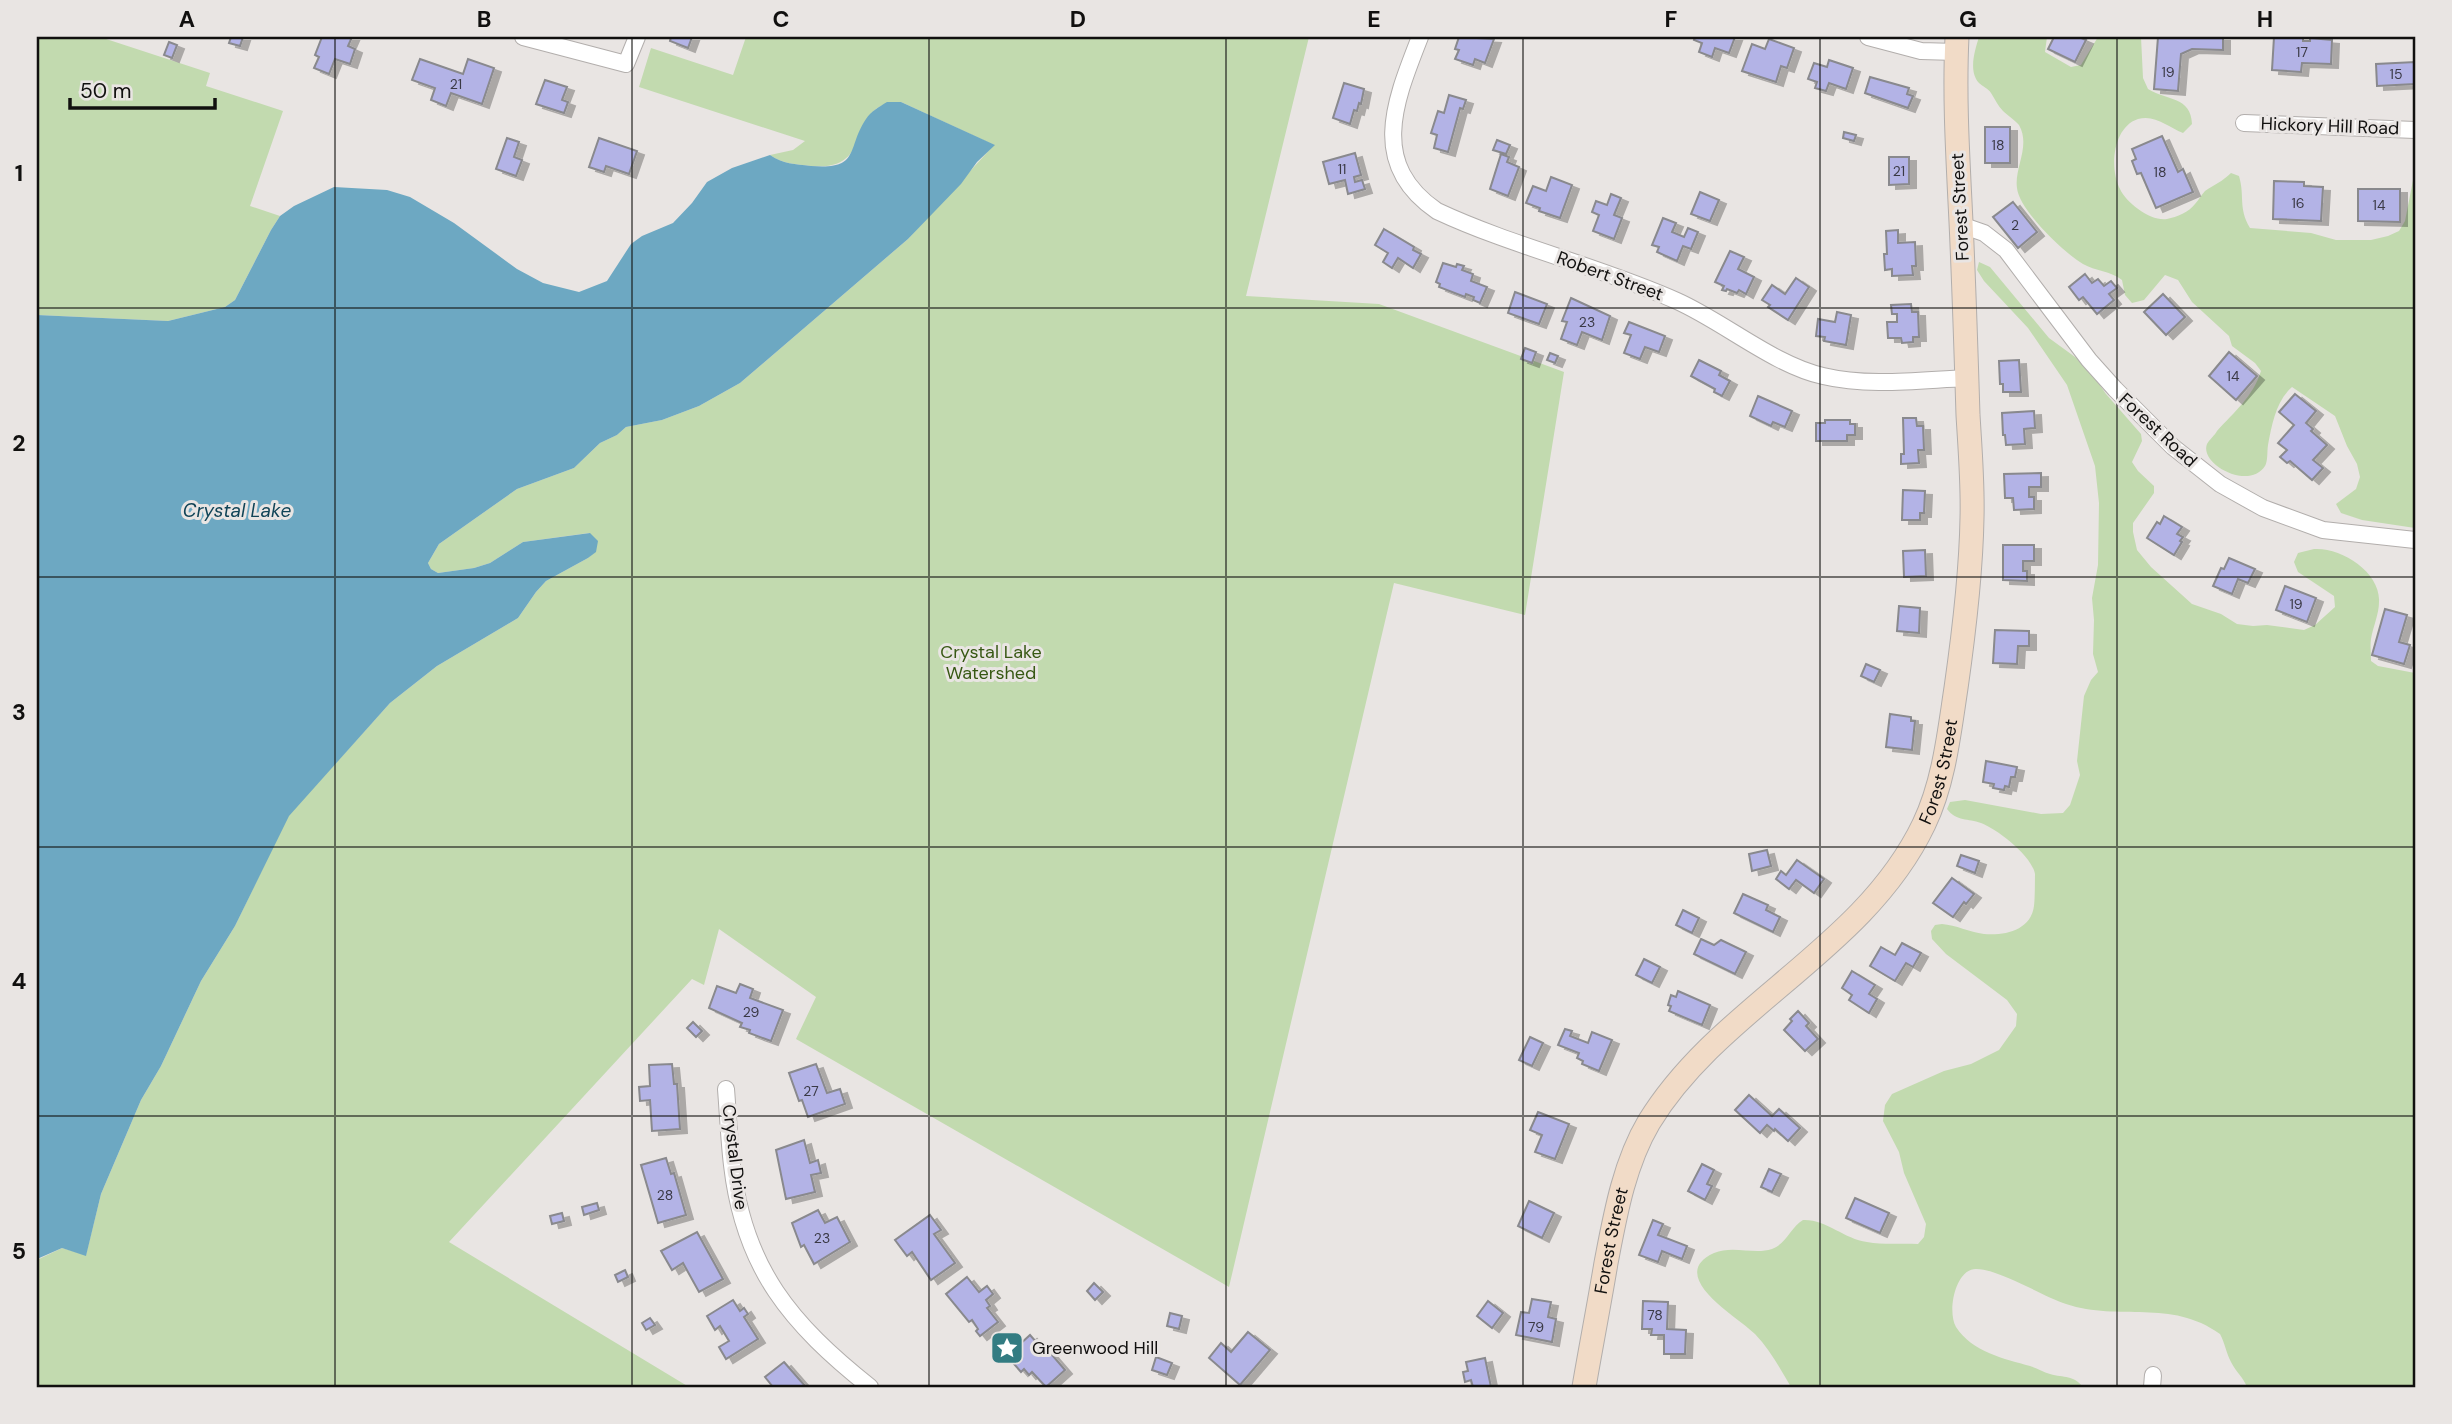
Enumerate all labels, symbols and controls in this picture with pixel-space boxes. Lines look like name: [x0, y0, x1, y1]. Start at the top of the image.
text: A: [179, 4, 195, 34]
text: B: [477, 4, 491, 34]
text: C: [773, 4, 789, 34]
text: D: [1070, 4, 1086, 34]
text: E: [1367, 4, 1381, 34]
text: F: [1665, 4, 1678, 34]
text: G: [1959, 4, 1977, 34]
text: H: [2257, 4, 2273, 34]
house number: 17: [2296, 43, 2308, 61]
house number: 19: [2161, 63, 2175, 81]
house number: 15: [2390, 65, 2402, 83]
scale bar: [70, 66, 215, 110]
house number: 21: [450, 75, 462, 93]
text: 50 m: [80, 77, 131, 105]
street label: Hickory Hill Road: [2260, 112, 2400, 140]
house number: 18: [1992, 136, 2004, 154]
street label: Forest Street: [1945, 152, 1975, 262]
text: 1: [15, 158, 23, 188]
house number: 11: [1338, 160, 1346, 178]
house number: 21: [1893, 162, 1905, 180]
house number: 18: [2154, 163, 2166, 181]
house number: 16: [2291, 194, 2305, 212]
house number: 14: [2373, 196, 2386, 214]
house number: 2: [2011, 216, 2019, 234]
street label: Robert Street: [1553, 246, 1667, 306]
house number: 23: [1579, 313, 1595, 331]
house number: 14: [2227, 367, 2240, 385]
street label: Forest Road: [2114, 388, 2202, 472]
text: 2: [12, 428, 26, 458]
water label: Crystal Lake: [183, 498, 291, 523]
house number: 19: [2289, 595, 2303, 613]
park label: Crystal Lake Watershed: [940, 640, 1042, 685]
text: 3: [12, 697, 26, 727]
street label: Forest Street: [1913, 717, 1963, 828]
text: 4: [12, 966, 27, 996]
house number: 29: [743, 1003, 760, 1021]
house number: 27: [803, 1082, 819, 1100]
street label: Crystal Drive: [717, 1103, 753, 1211]
street label: Forest Street: [1589, 1185, 1634, 1296]
house number: 28: [657, 1186, 673, 1204]
house number: 23: [814, 1229, 830, 1247]
text: 5: [12, 1236, 26, 1266]
house number: 78: [1647, 1306, 1663, 1324]
house number: 79: [1528, 1318, 1544, 1336]
place icon: Greenwood Hill: [988, 1329, 1026, 1367]
place label: Greenwood Hill: [1032, 1336, 1158, 1360]

